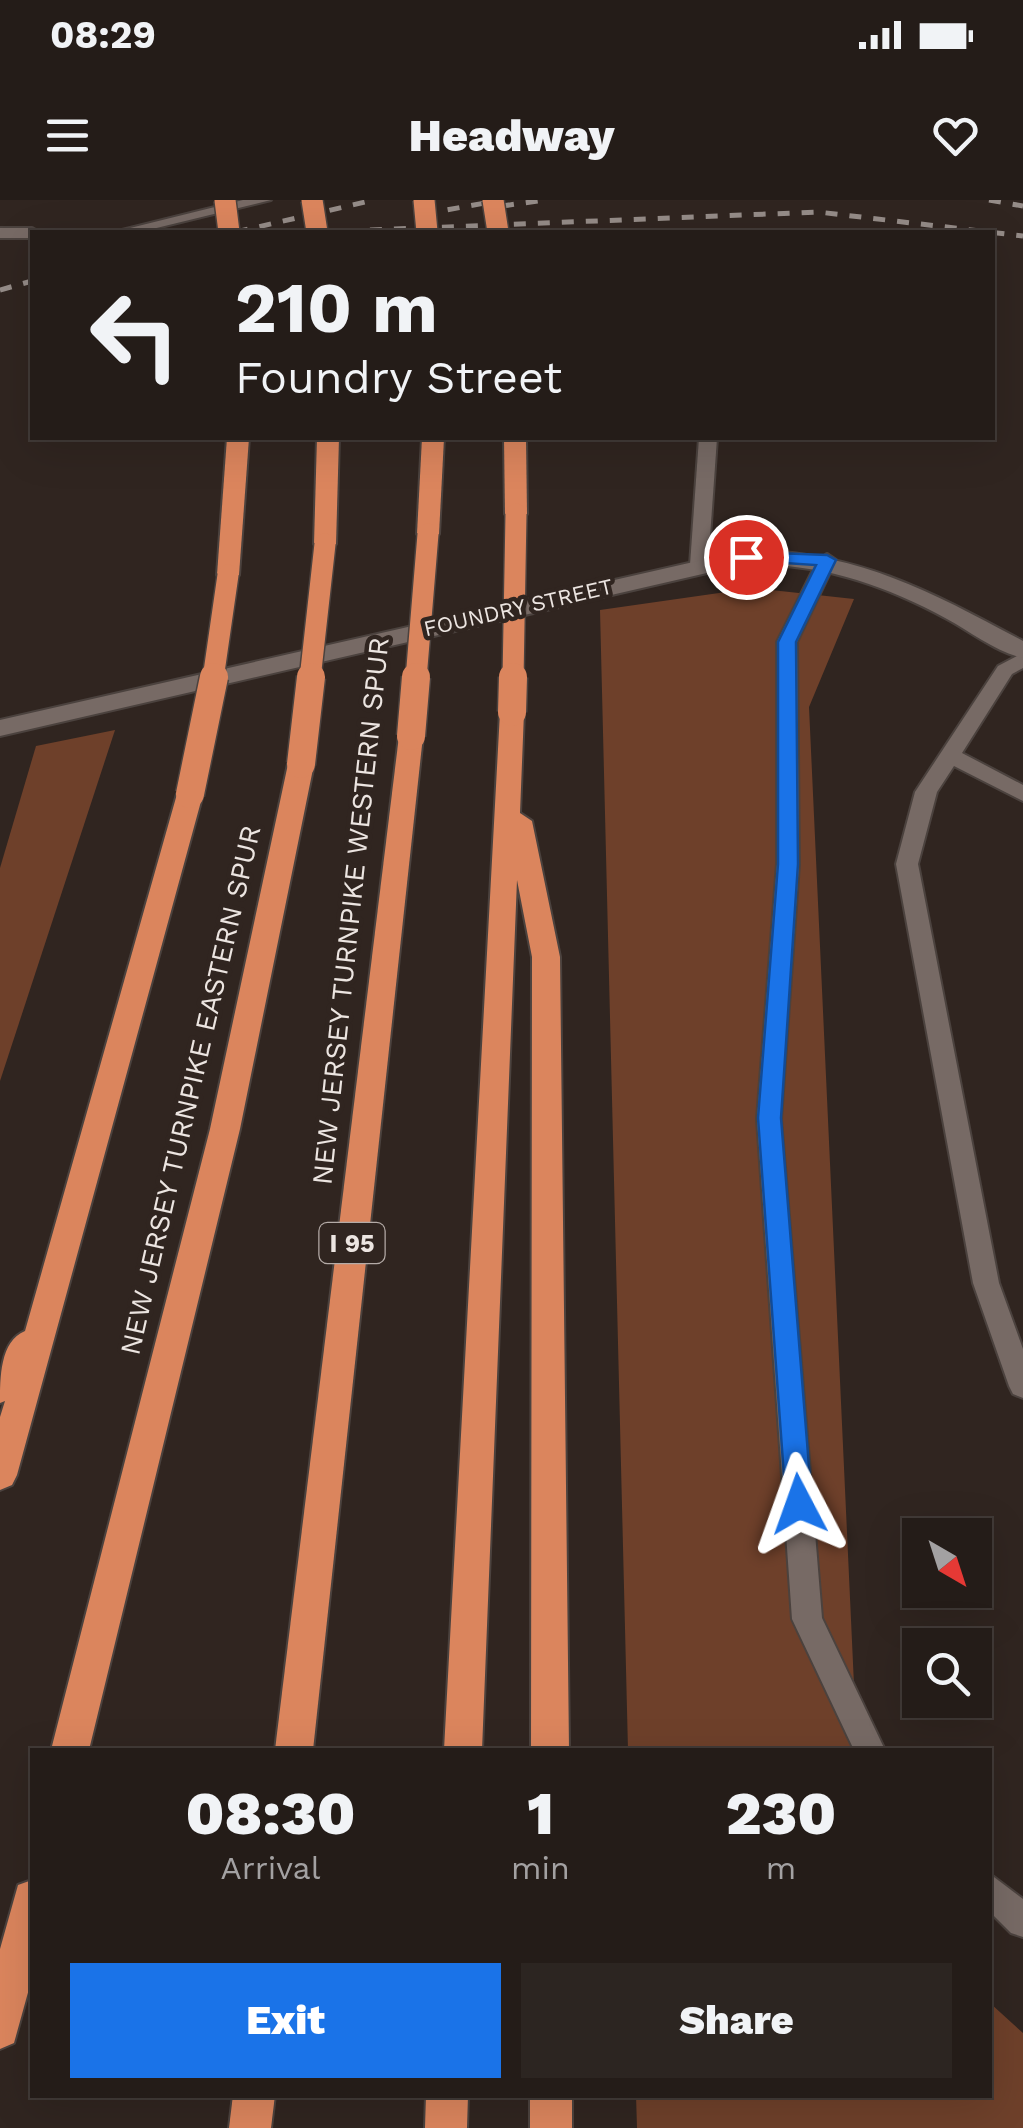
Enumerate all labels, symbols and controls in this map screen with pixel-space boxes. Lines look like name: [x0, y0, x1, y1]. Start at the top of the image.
text: 08:29: [50, 13, 156, 57]
icon: menu: [40, 108, 95, 163]
icon: heart: [928, 108, 983, 163]
text: Headway: [409, 109, 614, 162]
text: 210 m: [235, 267, 438, 349]
icon: left: [70, 270, 200, 400]
text: Foundry Street: [235, 351, 562, 404]
pin: [704, 515, 789, 600]
icon: arrive: [719, 530, 774, 585]
street label: FOUNDRY STREET: [421, 574, 615, 641]
street label: NEW JERSEY TURNPIKE WESTERN SPUR: [305, 636, 396, 1187]
street label: NEW JERSEY TURNPIKE EASTERN SPUR: [113, 822, 268, 1358]
road number: I 95: [320, 1223, 384, 1263]
position arrow: [747, 1452, 851, 1556]
north arrow: [902, 1518, 992, 1608]
map controls: [902, 1518, 992, 1718]
button: search: [902, 1628, 992, 1718]
text: 08:30: [186, 1778, 356, 1849]
text: 1: [527, 1778, 554, 1849]
text: 230: [725, 1778, 836, 1849]
text: Arrival: [221, 1849, 320, 1887]
text: min: [511, 1849, 570, 1887]
text: m: [766, 1849, 796, 1887]
button: Exit: [70, 1963, 501, 2078]
button: Share: [521, 1963, 952, 2078]

